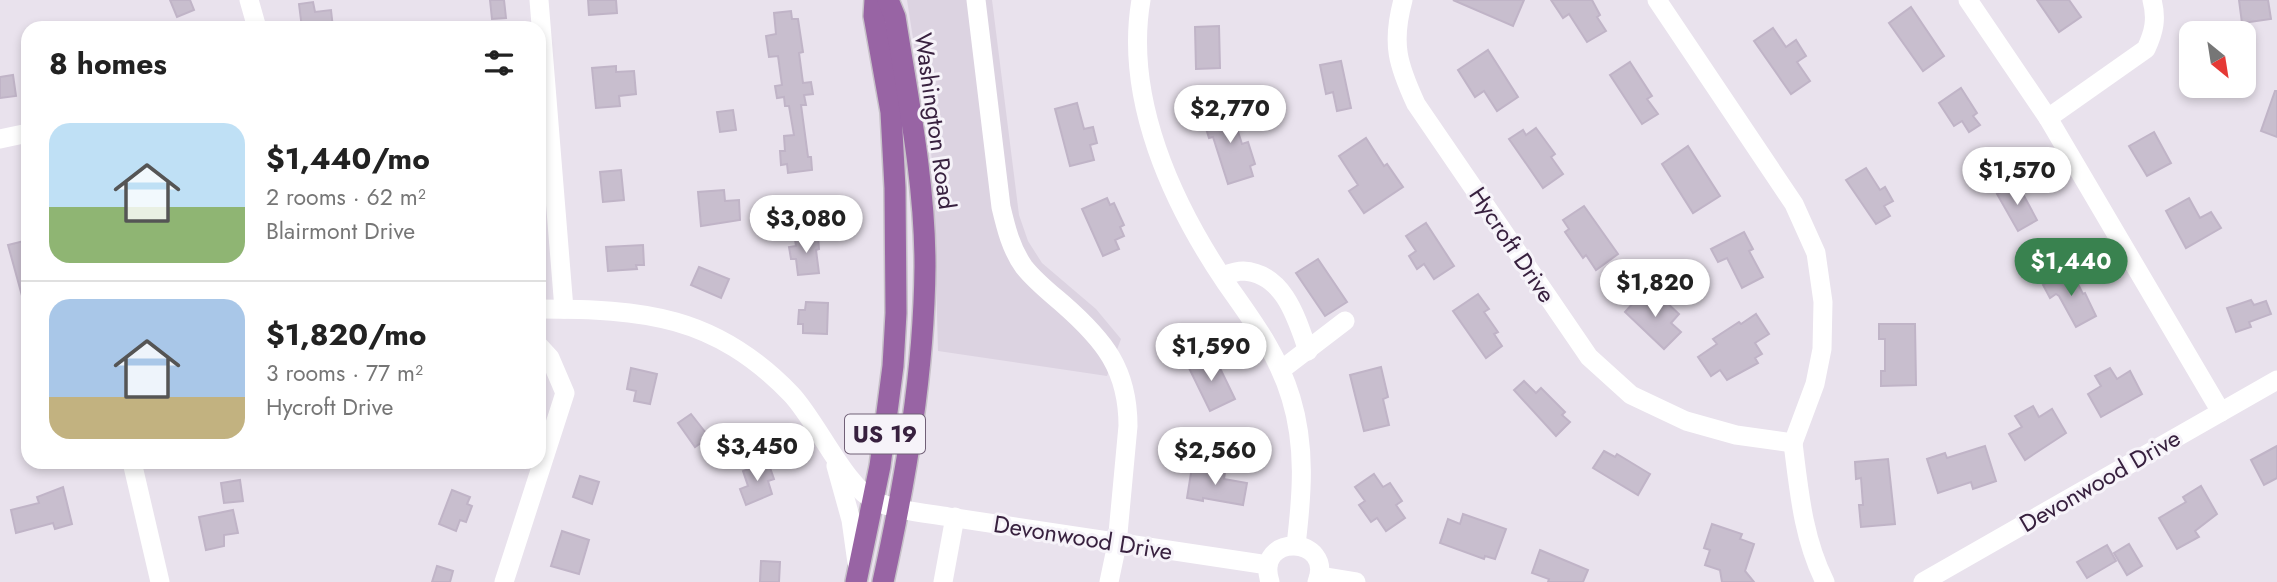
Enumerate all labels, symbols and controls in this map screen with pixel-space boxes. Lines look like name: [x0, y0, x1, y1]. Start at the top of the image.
north arrow: [2179, 21, 2256, 98]
map controls: [2179, 21, 2256, 98]
street label: Washington Road: [906, 30, 965, 212]
text: 8 homes: [49, 42, 167, 85]
icon: filters: [480, 44, 518, 82]
pin: $2,770: [1173, 86, 1287, 145]
text: $2,770: [1190, 91, 1270, 125]
text: $1,440/mo: [266, 137, 430, 180]
pin: $1,570: [1960, 148, 2074, 207]
icon: home: [105, 151, 189, 235]
text: $1,570: [1978, 153, 2056, 187]
text: 2 rooms · 62 m²: [266, 180, 426, 214]
street label: Hycroft Drive: [1461, 180, 1564, 310]
pin: $3,080: [749, 196, 863, 255]
text: $3,080: [766, 201, 846, 235]
text: Blairmont Drive: [266, 214, 415, 248]
pin: $1,440: [2014, 238, 2128, 298]
text: $1,440: [2031, 244, 2111, 278]
pin: $1,820: [1598, 260, 1712, 319]
text: $1,820: [1616, 265, 1694, 299]
text: $1,820/mo: [266, 313, 426, 356]
pin: $1,590: [1154, 324, 1268, 383]
icon: home: [105, 327, 189, 411]
text: $1,590: [1172, 329, 1250, 363]
text: 3 rooms · 77 m²: [266, 356, 423, 390]
text: Hycroft Drive: [266, 390, 393, 424]
road number: US 19: [845, 414, 925, 454]
street label: Devonwood Drive: [2013, 420, 2187, 541]
pin: $3,450: [700, 424, 814, 483]
pin: $2,560: [1158, 428, 1272, 487]
text: $3,450: [716, 429, 798, 463]
text: $2,560: [1174, 433, 1256, 467]
street label: Devonwood Drive: [991, 506, 1175, 569]

